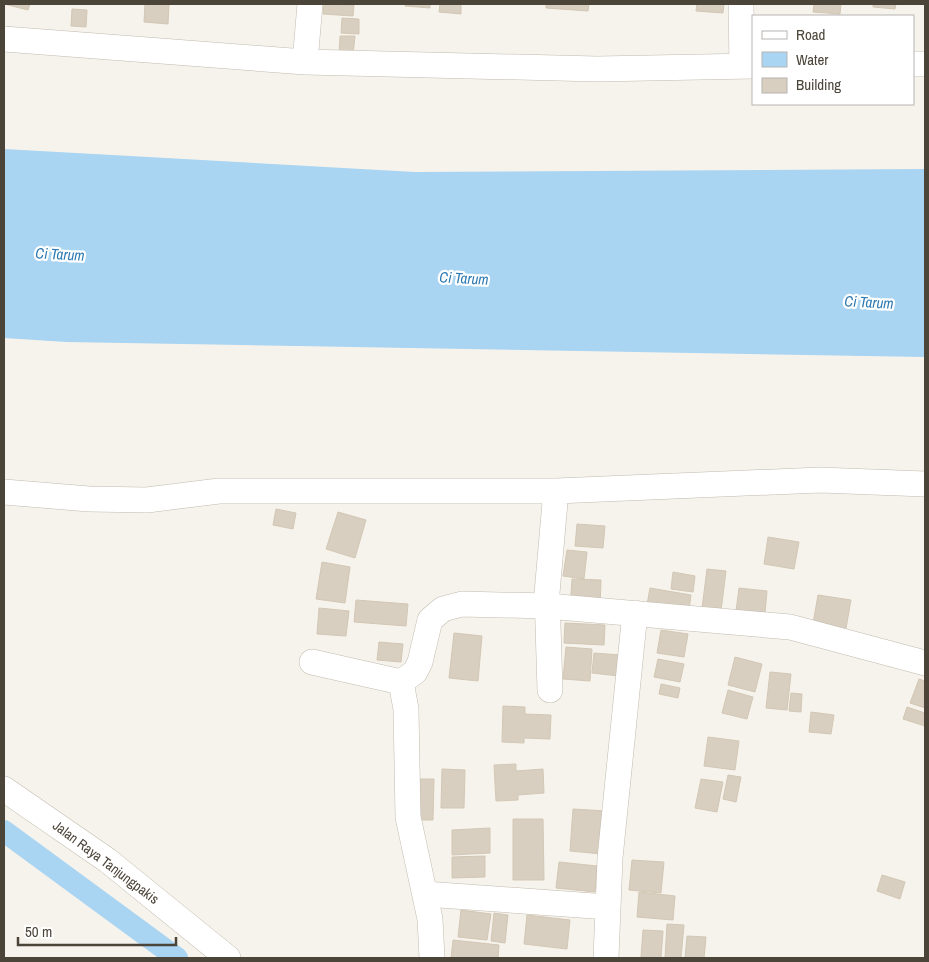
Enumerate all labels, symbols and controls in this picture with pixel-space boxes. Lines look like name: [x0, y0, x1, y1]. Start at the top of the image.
legend: [752, 15, 914, 105]
text: Road: [796, 24, 825, 45]
text: Water: [796, 49, 828, 70]
text: Building: [796, 74, 841, 95]
water label: Ci Tarum: [35, 242, 85, 266]
water label: Ci Tarum: [439, 266, 489, 290]
water label: Ci Tarum: [844, 290, 894, 314]
street label: Jalan Raya Tanjungpakis: [49, 816, 163, 908]
scale bar: [18, 914, 175, 946]
text: 50 m: [25, 921, 52, 942]

